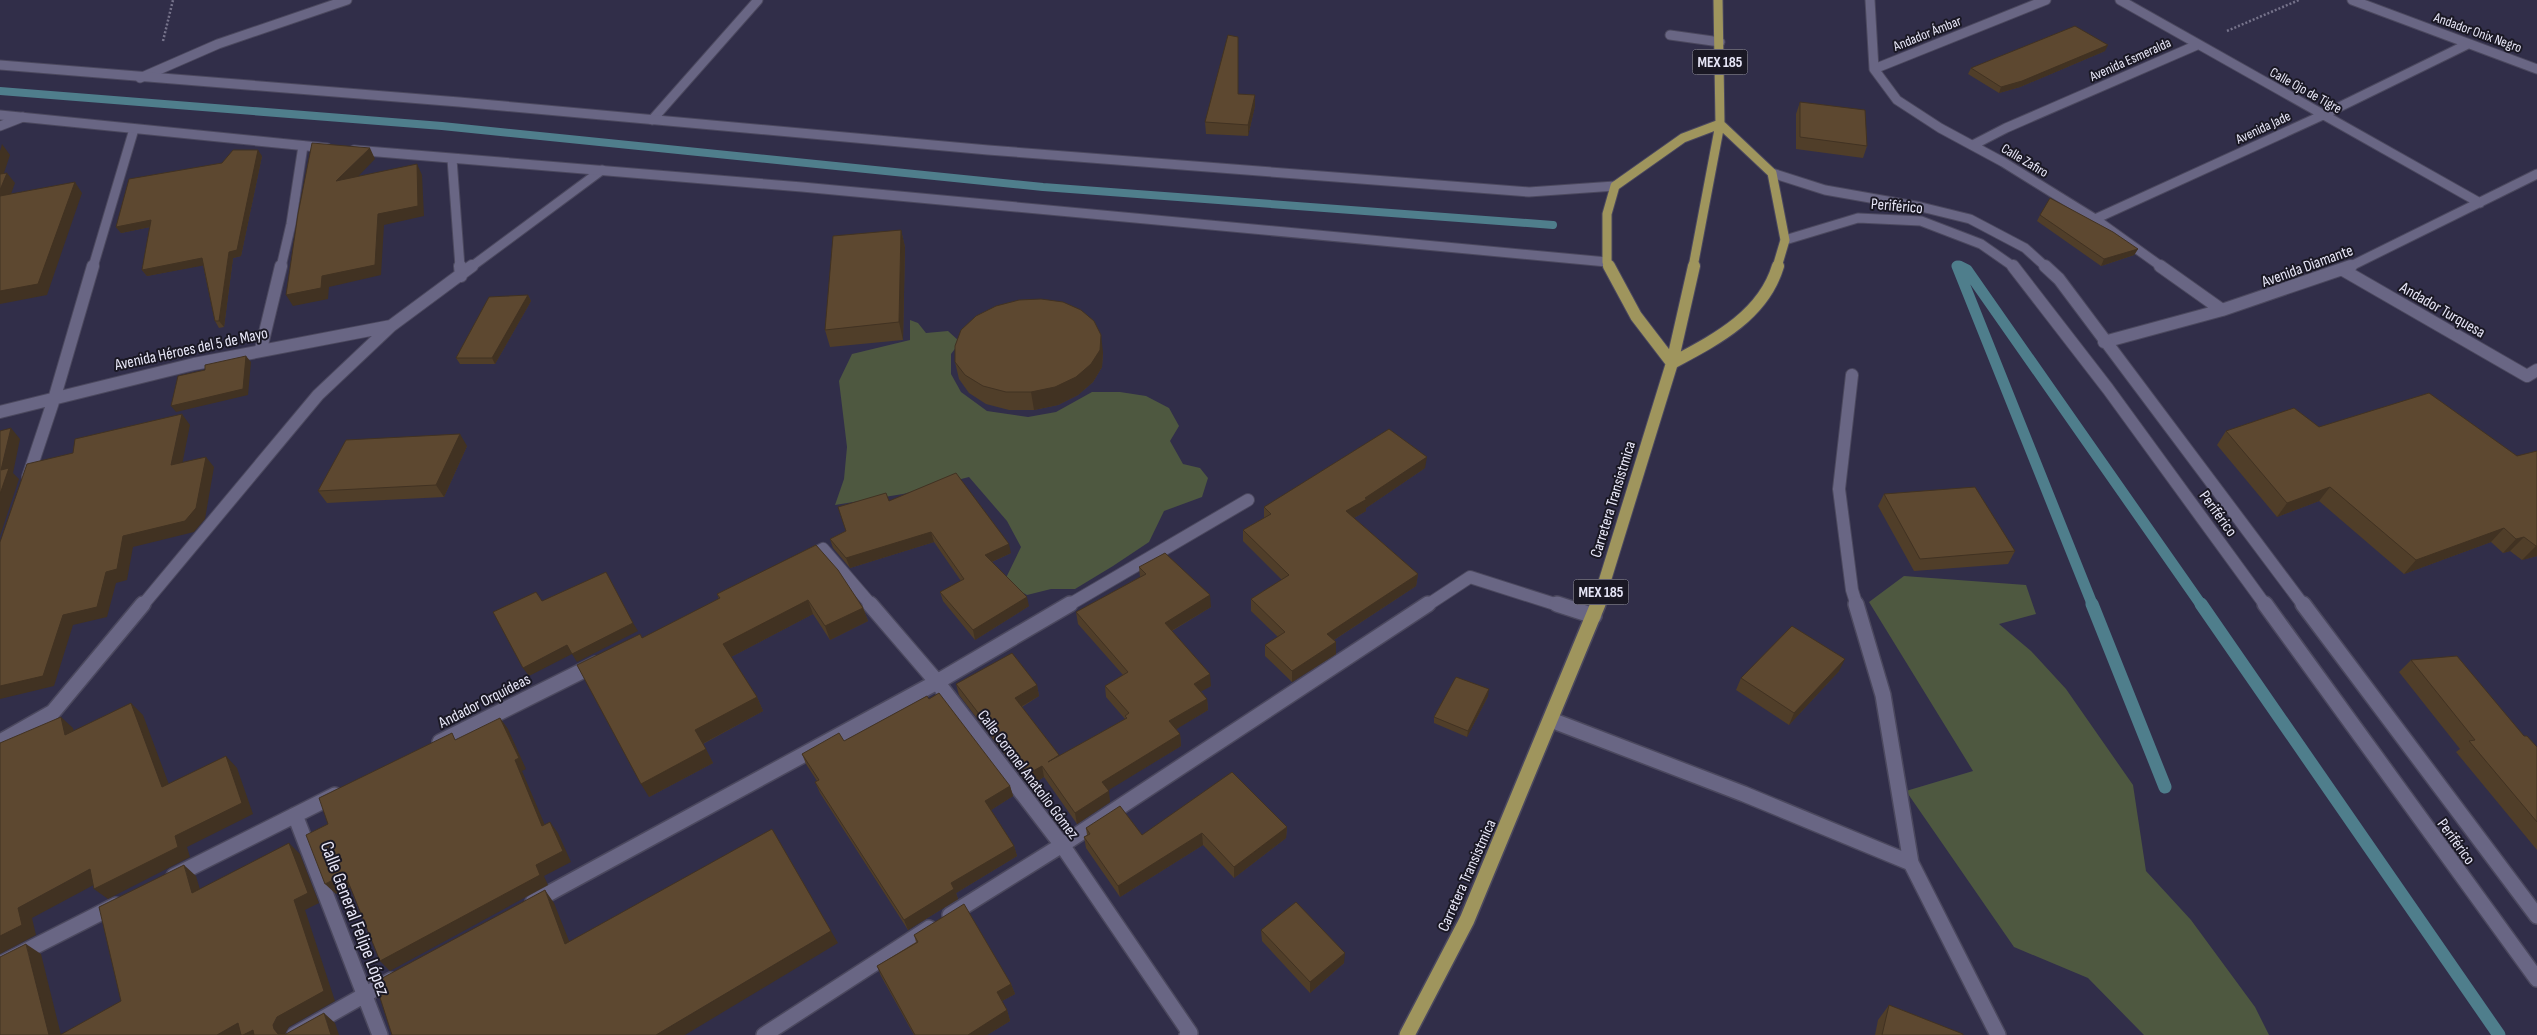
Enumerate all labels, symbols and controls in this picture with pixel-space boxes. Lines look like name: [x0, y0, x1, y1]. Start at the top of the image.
street label: Andador Onix Negro: [2431, 8, 2524, 56]
street label: Andador Ámbar: [1890, 12, 1964, 55]
street label: Avenida Esmeralda: [2086, 34, 2174, 85]
road number: MEX 185: [1692, 50, 1748, 74]
street label: Calle Ojo de Tigre: [2267, 64, 2345, 117]
street label: Avenida Jade: [2232, 107, 2293, 148]
street label: Calle Zafiro: [1998, 140, 2051, 181]
street label: Periférico: [1870, 195, 1924, 218]
street label: Avenida Diamante: [2258, 241, 2356, 292]
street label: Andador Turquesa: [2395, 278, 2488, 342]
street label: Avenida Héroes del 5 de Mayo: [112, 324, 270, 375]
street label: Carretera Transistmica: [1587, 439, 1640, 560]
street label: Periférico: [2195, 487, 2241, 541]
road number: MEX 185: [1574, 580, 1628, 604]
street label: Andador Orquídeas: [435, 670, 534, 733]
street label: Calle Coronel Anatolio Gómez: [973, 707, 1083, 843]
street label: Periférico: [2433, 815, 2479, 869]
street label: Carretera Transistmica: [1434, 817, 1501, 935]
street label: Calle General Felipe López: [315, 838, 395, 999]

